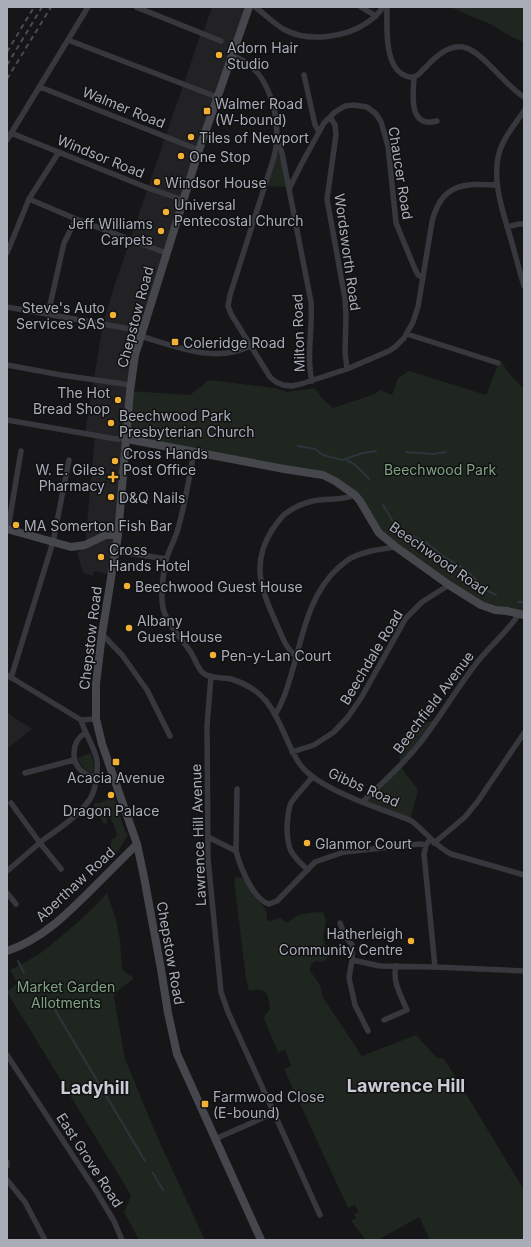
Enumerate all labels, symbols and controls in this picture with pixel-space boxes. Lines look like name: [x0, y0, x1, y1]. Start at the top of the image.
place label: Adorn Hair Studio: [227, 39, 298, 72]
marker: Adorn Hair Studio: [214, 50, 224, 60]
street label: Walmer Road: [80, 83, 168, 131]
place label: Walmer Road (W-bound): [215, 95, 303, 128]
marker: Walmer Road (W-bound): [202, 106, 212, 116]
street label: Chaucer Road: [385, 125, 417, 221]
place label: Tiles of Newport: [199, 129, 309, 146]
street label: Windsor Road: [55, 131, 147, 181]
marker: Tiles of Newport: [186, 132, 196, 142]
place label: One Stop: [189, 148, 250, 165]
marker: One Stop: [176, 151, 186, 161]
place label: Windsor House: [165, 174, 267, 191]
marker: Windsor House: [152, 177, 162, 187]
street label: Wordsworth Road: [331, 192, 365, 312]
place label: Universal Pentecostal Church: [174, 196, 304, 229]
marker: Universal Pentecostal Church: [161, 207, 171, 217]
place label: Jeff Williams Carpets: [68, 215, 153, 248]
marker: Jeff Williams Carpets: [156, 226, 166, 236]
street label: Chepstow Road: [113, 264, 157, 370]
street label: Milton Road: [288, 294, 308, 372]
place label: Steve's Auto Services SAS: [16, 299, 105, 332]
marker: Steve's Auto Services SAS: [108, 310, 118, 320]
place label: Coleridge Road: [183, 334, 285, 351]
marker: Coleridge Road: [170, 337, 180, 347]
place label: The Hot Bread Shop: [33, 384, 110, 417]
marker: The Hot Bread Shop: [113, 395, 123, 405]
place label: Beechwood Park Presbyterian Church: [119, 407, 255, 440]
marker: Beechwood Park Presbyterian Church: [106, 418, 116, 428]
place label: Cross Hands Post Office: [123, 445, 208, 478]
marker: Cross Hands Post Office: [110, 456, 120, 466]
place label: W. E. Giles Pharmacy: [35, 461, 105, 494]
park label: Beechwood Park: [384, 461, 496, 478]
marker: W. E. Giles Pharmacy: [108, 472, 118, 482]
place label: D&Q Nails: [119, 489, 185, 506]
marker: D&Q Nails: [106, 492, 116, 502]
place label: MA Somerton Fish Bar: [24, 517, 172, 534]
street label: Beechwood Road: [387, 518, 491, 598]
marker: MA Somerton Fish Bar: [11, 520, 21, 530]
place label: Cross Hands Hotel: [109, 541, 190, 574]
marker: Cross Hands Hotel: [96, 552, 106, 562]
place label: Beechwood Guest House: [135, 578, 303, 595]
marker: Beechwood Guest House: [122, 581, 132, 591]
street label: Chepstow Road: [75, 585, 105, 691]
street label: Beechdale Road: [336, 607, 406, 707]
place label: Albany Guest House: [137, 612, 222, 645]
marker: Albany Guest House: [124, 623, 134, 633]
place label: Pen-y-Lan Court: [221, 647, 332, 664]
street label: Beechfield Avenue: [389, 648, 477, 756]
marker: Pen-y-Lan Court: [208, 650, 218, 660]
marker: Acacia Avenue: [111, 757, 121, 767]
street label: Lawrence Hill Avenue: [187, 763, 209, 907]
street label: Gibbs Road: [326, 764, 402, 810]
place label: Acacia Avenue: [67, 769, 165, 786]
marker: Dragon Palace: [106, 790, 116, 800]
place label: Dragon Palace: [63, 802, 159, 819]
place label: Glanmor Court: [315, 835, 412, 852]
marker: Glanmor Court: [302, 838, 312, 848]
street label: Aberthaw Road: [32, 843, 118, 925]
street label: Chepstow Road: [154, 900, 188, 1006]
place label: Hatherleigh Community Centre: [279, 925, 403, 958]
marker: Hatherleigh Community Centre: [406, 936, 416, 946]
park label: Market Garden Allotments: [17, 978, 115, 1011]
district label: Lawrence Hill: [347, 1075, 465, 1096]
district label: Ladyhill: [61, 1077, 129, 1098]
place label: Farmwood Close (E-bound): [213, 1088, 325, 1121]
marker: Farmwood Close (E-bound): [200, 1099, 210, 1109]
street label: East Grove Road: [53, 1110, 127, 1210]

